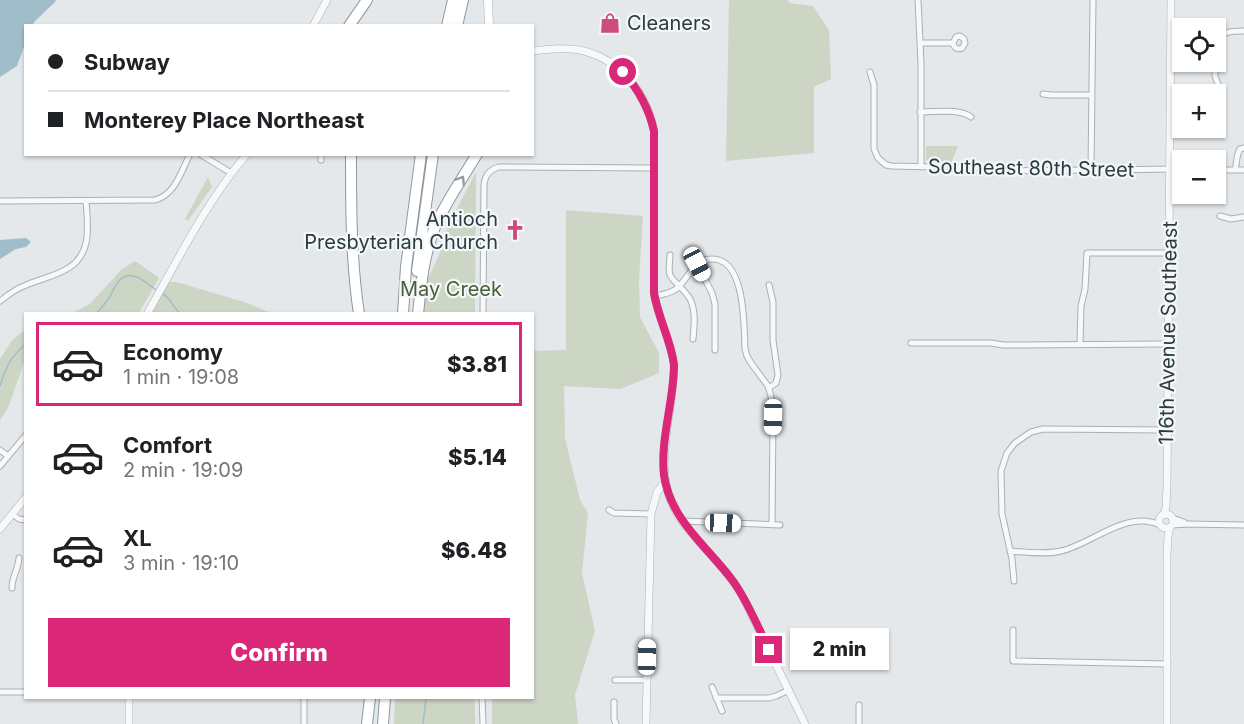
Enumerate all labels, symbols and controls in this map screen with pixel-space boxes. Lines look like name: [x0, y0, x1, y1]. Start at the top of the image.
shop icon: Cleaners: [598, 11, 622, 35]
place label: Cleaners: [627, 11, 711, 35]
map controls: [1172, 18, 1226, 204]
button: locate: [1172, 18, 1226, 72]
text: Subway: [84, 49, 170, 75]
route start: [609, 58, 636, 85]
button: +: [1172, 84, 1226, 138]
text: Monterey Place Northeast: [84, 107, 364, 133]
button: −: [1172, 150, 1226, 204]
street label: Southeast 80th Street: [928, 154, 1135, 182]
one-way arrow: [454, 176, 466, 186]
place label: Antioch Presbyterian Church: [304, 207, 498, 254]
church icon: Antioch Presbyterian Church: [503, 218, 527, 242]
street label: 116th Avenue Southeast: [1154, 220, 1182, 445]
car: [681, 244, 713, 284]
park label: May Creek: [400, 277, 502, 301]
icon: car: [51, 337, 105, 391]
text: Economy: [123, 339, 223, 365]
text: $3.81: [447, 351, 507, 377]
text: 1 min · 19:08: [123, 365, 239, 389]
car: [764, 399, 782, 435]
icon: car: [51, 430, 105, 484]
text: Comfort: [123, 432, 212, 458]
text: $5.14: [448, 444, 507, 470]
text: 2 min · 19:09: [123, 458, 243, 482]
car: [705, 513, 741, 533]
icon: car: [51, 523, 105, 577]
text: XL: [123, 525, 152, 551]
text: $6.48: [441, 537, 507, 563]
text: 3 min · 19:10: [123, 551, 239, 575]
button: Confirm: [48, 618, 510, 687]
callout: 2 min: [790, 629, 889, 671]
route end: [755, 636, 782, 663]
text: 2 min: [812, 637, 867, 661]
car: [638, 639, 656, 675]

